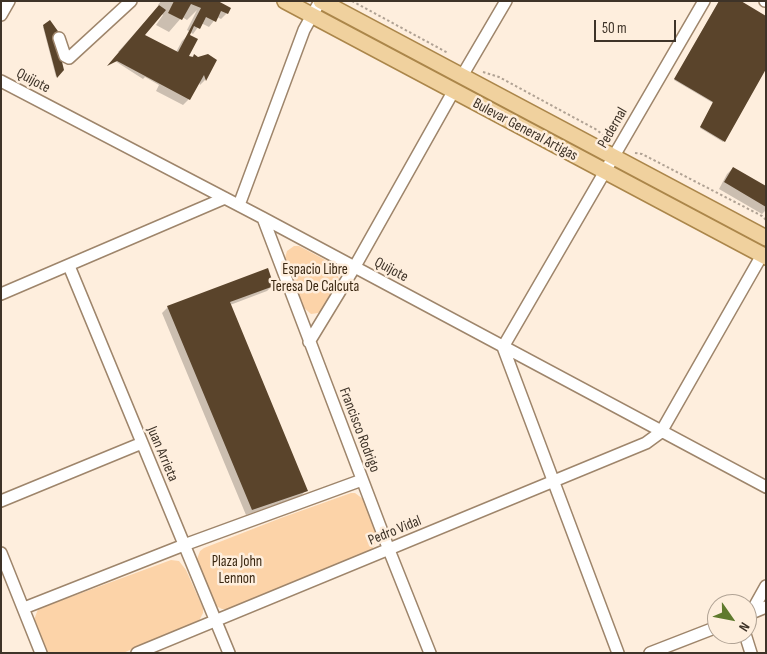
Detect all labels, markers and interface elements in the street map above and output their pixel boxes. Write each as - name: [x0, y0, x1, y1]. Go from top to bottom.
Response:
- scale bar: [597, 10, 680, 42]
- text: 50 m: [602, 19, 627, 38]
- street label: Quijote: [13, 65, 53, 97]
- street label: Bulevar General Artigas: [469, 95, 581, 165]
- street label: Pedernal: [594, 104, 632, 152]
- street label: Quijote: [371, 254, 411, 286]
- park label: Espacio Libre Teresa De Calcuta: [271, 261, 359, 296]
- street label: Francisco Rodrigo: [335, 385, 383, 475]
- street label: Juan Arrieta: [142, 424, 182, 484]
- street label: Pedro Vidal: [366, 512, 424, 550]
- park label: Plaza John Lennon: [212, 553, 262, 588]
- north arrow: [707, 594, 757, 644]
- text: N: [735, 619, 753, 635]

